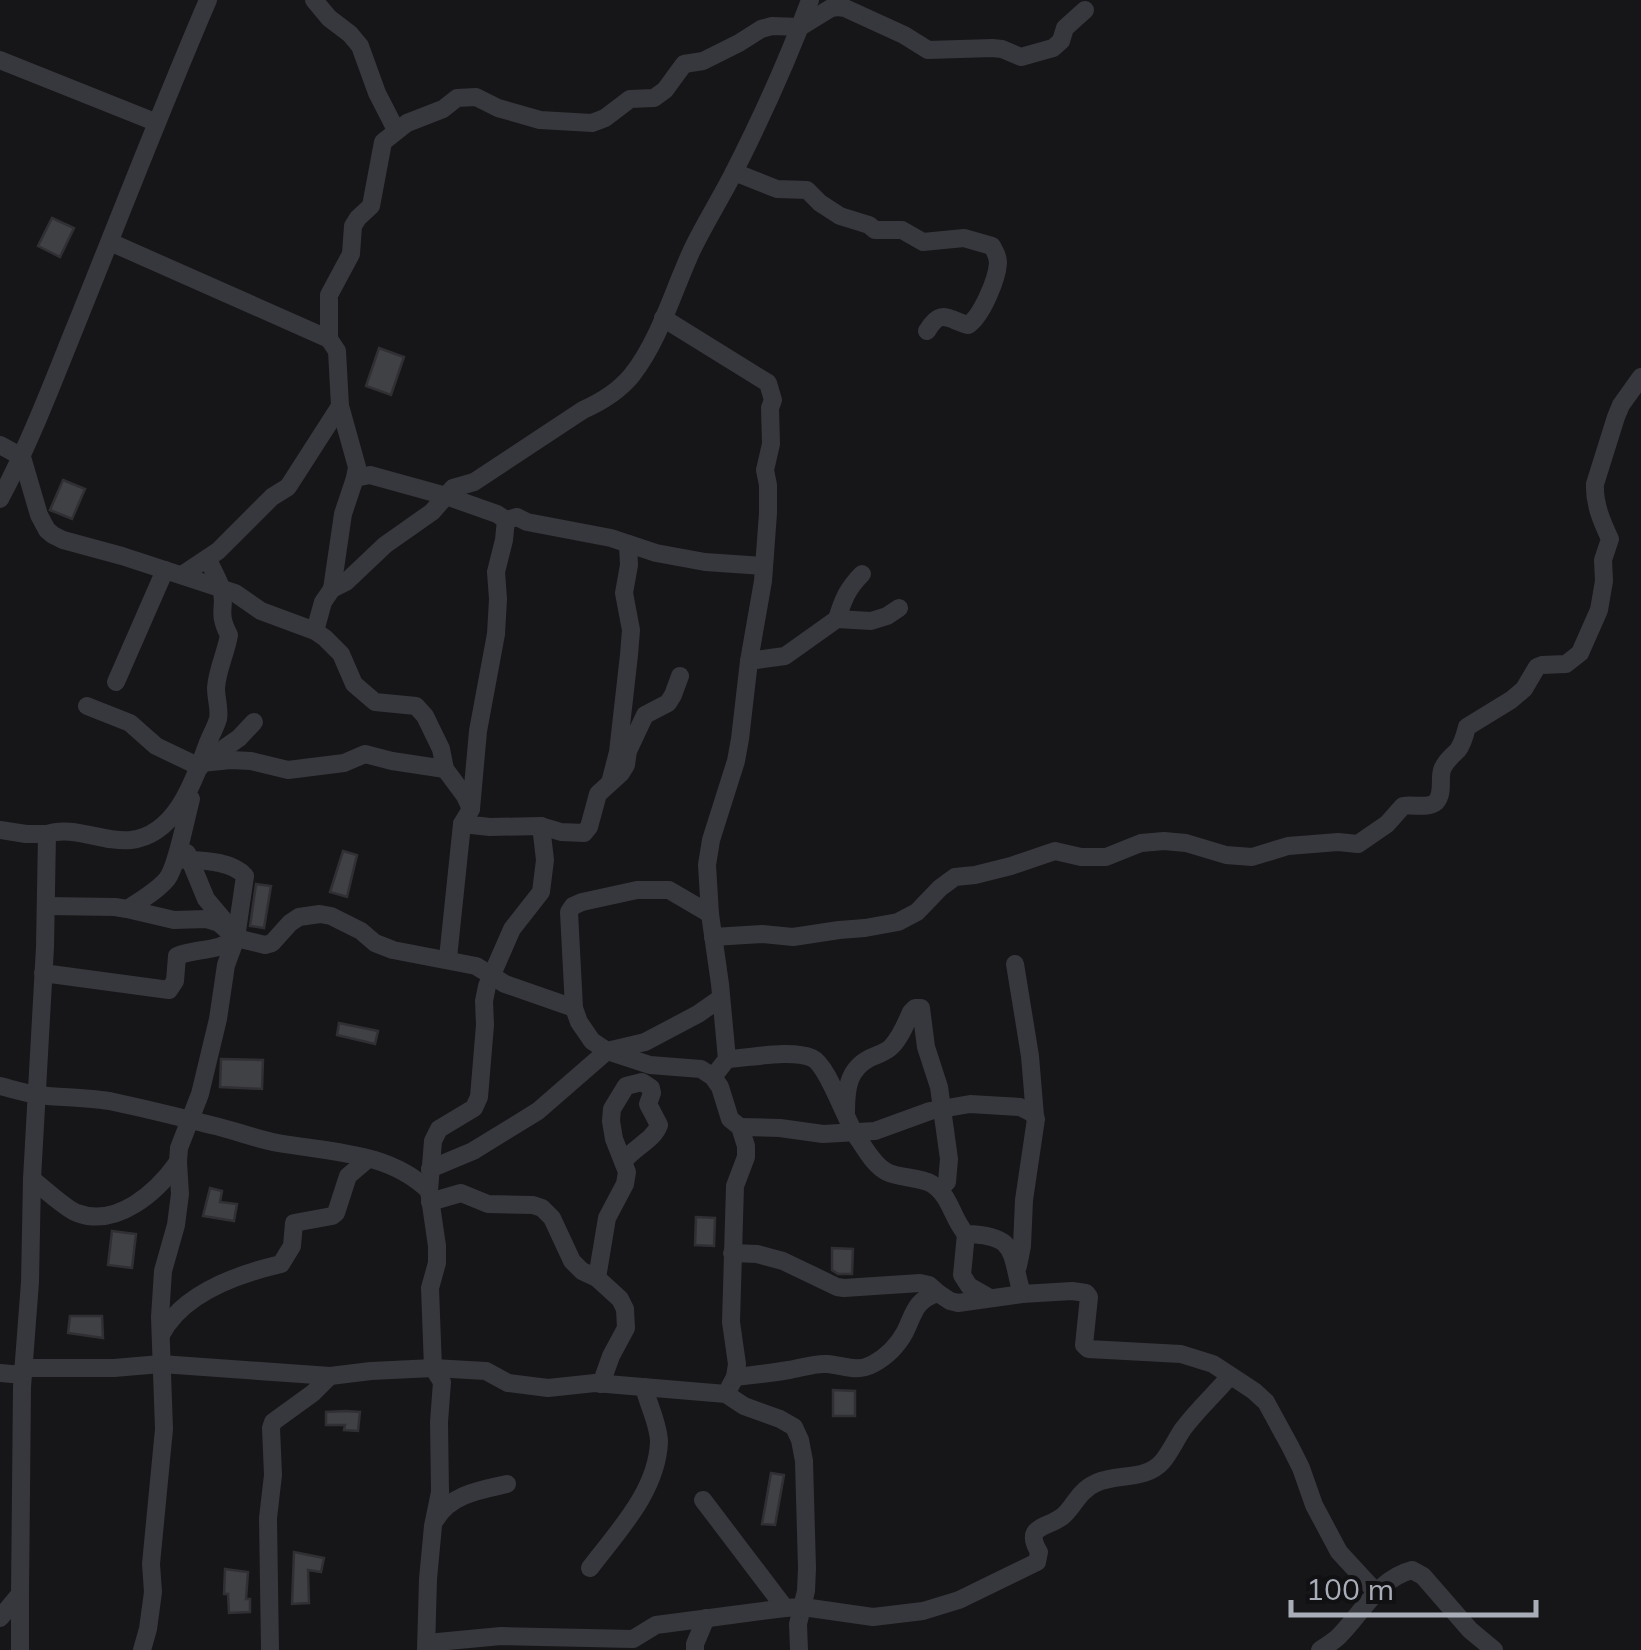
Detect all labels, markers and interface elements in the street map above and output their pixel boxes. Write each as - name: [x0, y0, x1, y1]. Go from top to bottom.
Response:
- scale bar: [1291, 1555, 1536, 1617]
- text: 100 m: [1306, 1570, 1394, 1608]

